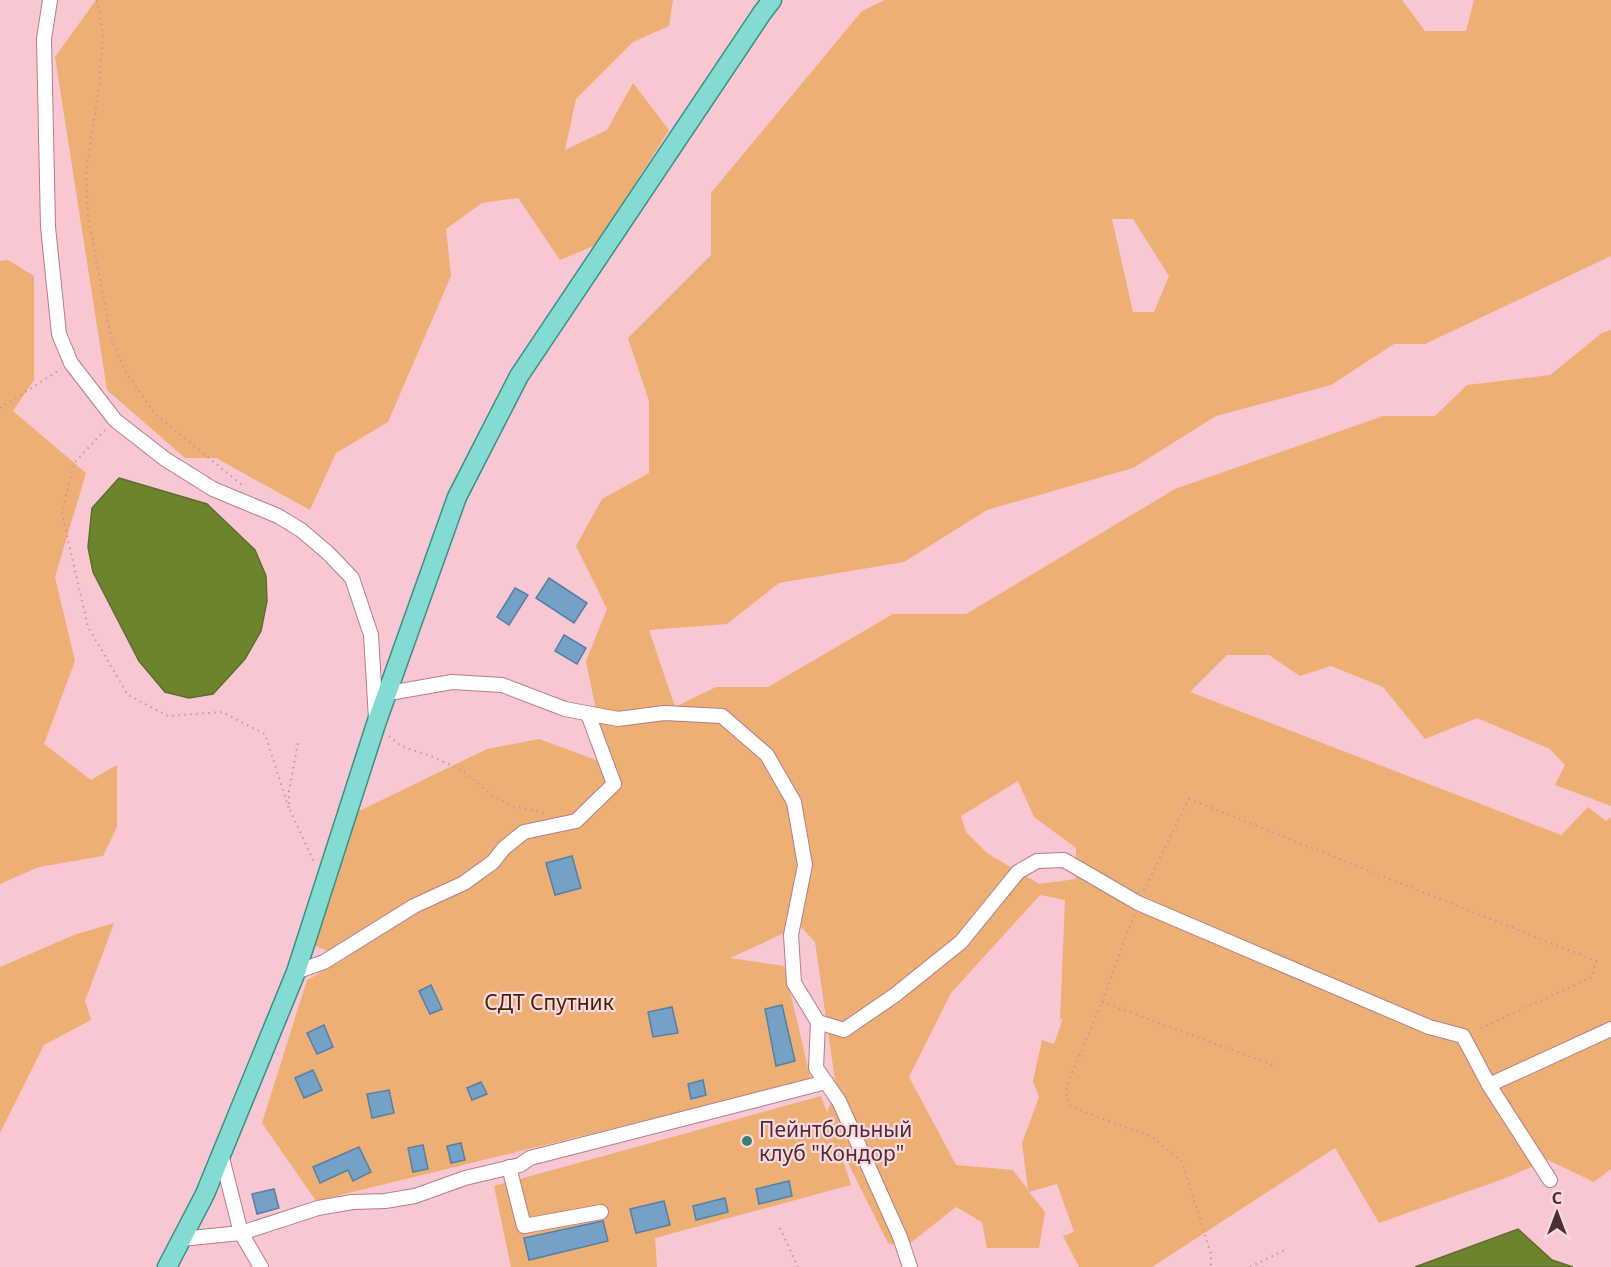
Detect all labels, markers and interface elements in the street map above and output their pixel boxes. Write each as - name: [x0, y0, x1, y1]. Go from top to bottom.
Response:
- park label: СДТ Спутник: [484, 988, 614, 1016]
- place label: Пейнтбольный клуб "Кондор": [759, 1115, 912, 1167]
- marker: Пейнтбольный клуб "Кондор": [740, 1134, 754, 1148]
- north arrow: [1527, 1183, 1587, 1243]
- text: С: [1552, 1187, 1562, 1209]

